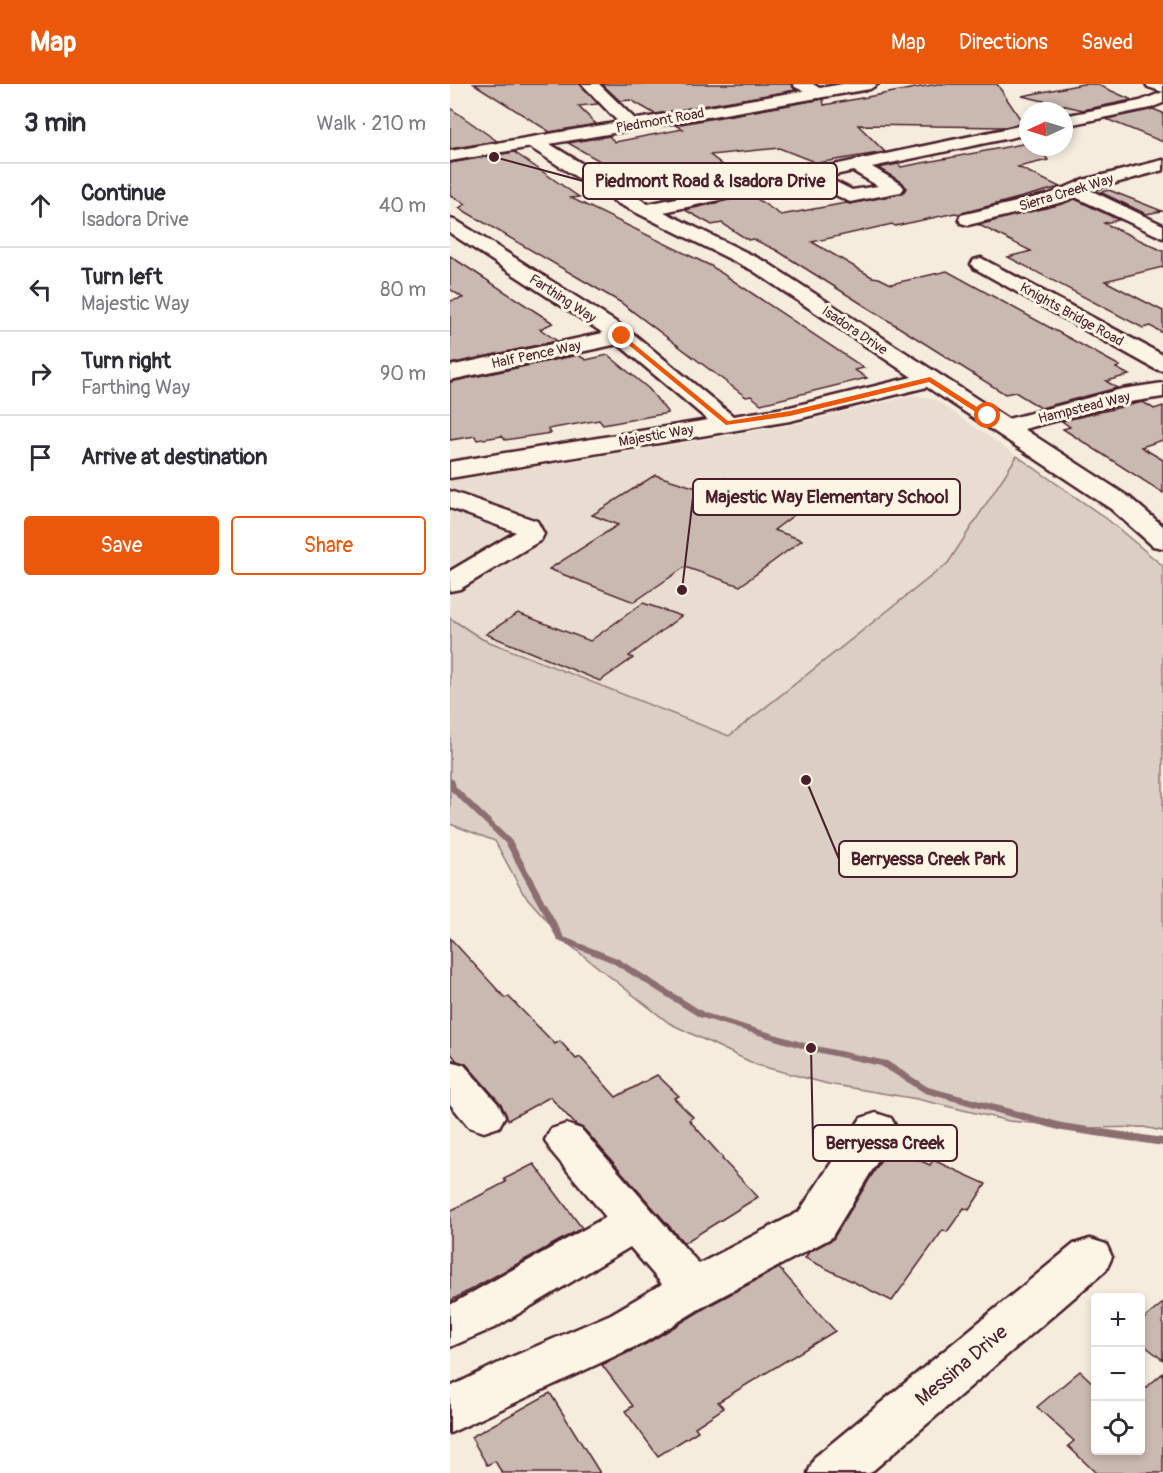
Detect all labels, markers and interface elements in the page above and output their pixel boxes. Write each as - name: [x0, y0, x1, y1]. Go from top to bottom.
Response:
- text: Map: [30, 25, 76, 60]
- text: Map: [891, 29, 926, 56]
- text: Directions: [959, 29, 1048, 56]
- text: Saved: [1081, 29, 1133, 56]
- north arrow: [1019, 102, 1073, 156]
- street label: Piedmont Road: [615, 104, 706, 137]
- text: 3 min: [24, 107, 86, 139]
- text: Walk · 210 m: [317, 111, 426, 136]
- callout: Piedmont Road & Isadora Drive: [583, 163, 837, 199]
- text: Piedmont Road & Isadora Drive: [595, 170, 826, 193]
- street label: Sierra Creek Way: [1017, 170, 1115, 215]
- text: Continue: [81, 179, 165, 207]
- icon: ahead: [24, 189, 57, 222]
- text: 40 m: [379, 193, 426, 218]
- text: Isadora Drive: [81, 207, 189, 232]
- text: Turn left: [81, 263, 163, 291]
- street label: Farthing Way: [526, 271, 599, 326]
- icon: left: [24, 273, 57, 306]
- text: 80 m: [380, 277, 426, 302]
- street label: Knights Bridge Road: [1017, 279, 1127, 350]
- text: Majestic Way: [81, 291, 189, 316]
- street label: Isadora Drive: [819, 302, 891, 359]
- route end: [608, 322, 634, 348]
- street label: Half Pence Way: [490, 337, 582, 372]
- text: Turn right: [81, 347, 171, 375]
- icon: right: [24, 357, 57, 390]
- text: 90 m: [380, 361, 426, 386]
- text: Farthing Way: [81, 375, 190, 400]
- street label: Hampstead Way: [1036, 388, 1132, 427]
- route start: [974, 402, 1000, 428]
- street label: Majestic Way: [617, 421, 695, 450]
- icon: arrive: [24, 441, 57, 474]
- text: Arrive at destination: [81, 443, 267, 471]
- callout: Majestic Way Elementary School: [693, 479, 960, 515]
- text: Majestic Way Elementary School: [705, 486, 949, 509]
- button: Save: [24, 516, 219, 575]
- button: Share: [231, 516, 426, 575]
- callout: Berryessa Creek Park: [839, 841, 1017, 877]
- text: Berryessa Creek Park: [851, 848, 1006, 871]
- callout: Berryessa Creek: [813, 1125, 957, 1161]
- text: Berryessa Creek: [825, 1132, 945, 1155]
- map controls: [1091, 1293, 1145, 1455]
- button: +: [1091, 1293, 1145, 1347]
- street label: Messina Drive: [910, 1319, 1013, 1411]
- button: −: [1091, 1347, 1145, 1401]
- button: locate: [1091, 1401, 1145, 1455]

